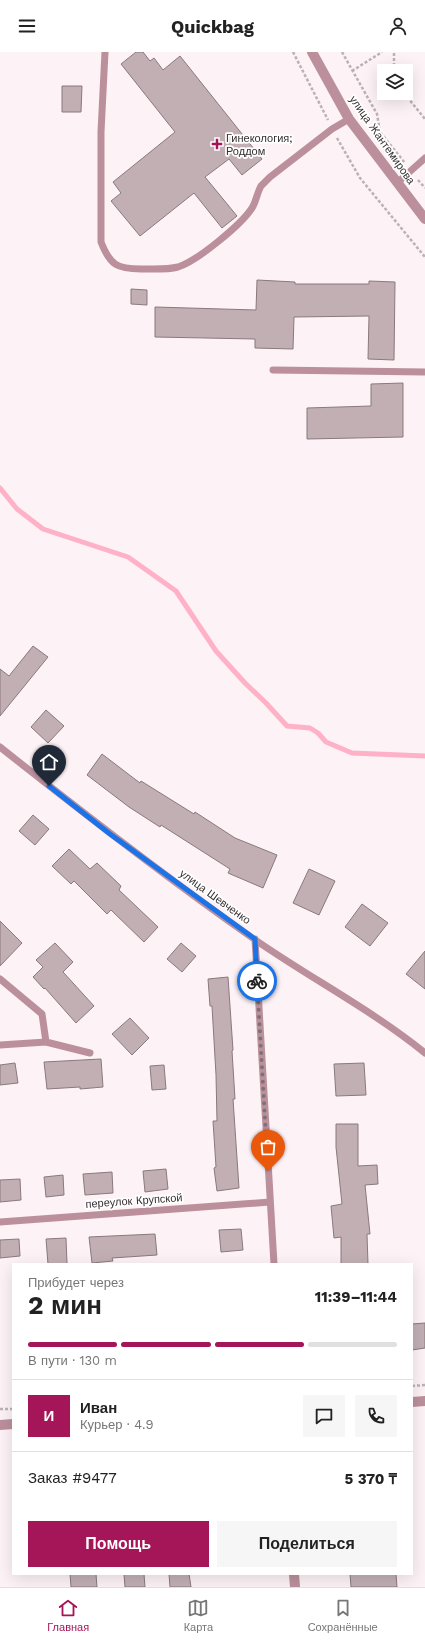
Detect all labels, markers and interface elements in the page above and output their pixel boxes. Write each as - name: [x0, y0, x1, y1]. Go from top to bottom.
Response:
- icon: menu: [16, 15, 38, 37]
- icon: person: [387, 15, 409, 37]
- text: Quickbag: [171, 16, 254, 37]
- map controls: [377, 64, 413, 100]
- button: layers: [377, 64, 413, 100]
- street label: улица Жантемирова: [346, 93, 418, 188]
- place label: Гинекология; Роддом: [226, 132, 293, 158]
- marker: Гинекология; Роддом: [211, 138, 223, 150]
- pin: [32, 745, 66, 786]
- icon: home: [38, 751, 60, 773]
- street label: улица Шевченко: [177, 867, 253, 927]
- courier: [237, 961, 277, 1001]
- icon: bike: [246, 970, 268, 992]
- pin: [251, 1130, 285, 1171]
- icon: bag: [257, 1136, 279, 1158]
- street label: переулок Крупской: [85, 1191, 183, 1211]
- text: Прибудет через: [28, 1275, 124, 1290]
- text: 11:39–11:44: [315, 1288, 397, 1306]
- text: 2 мин: [28, 1290, 102, 1320]
- text: В пути · 130 m: [28, 1353, 117, 1368]
- button: chat: [303, 1395, 345, 1437]
- button: phone: [355, 1395, 397, 1437]
- text: Иван: [80, 1399, 117, 1417]
- text: И: [44, 1407, 54, 1425]
- text: Курьер · 4.9: [80, 1417, 153, 1432]
- text: Заказ #9477: [28, 1469, 117, 1487]
- text: 5 370 ₸: [345, 1470, 397, 1488]
- button: Помощь: [28, 1521, 209, 1567]
- button: Поделиться: [217, 1521, 397, 1567]
- tab: Главная: [47, 1597, 89, 1634]
- tab: Карта: [184, 1597, 213, 1634]
- tab: Сохранённые: [308, 1597, 378, 1634]

